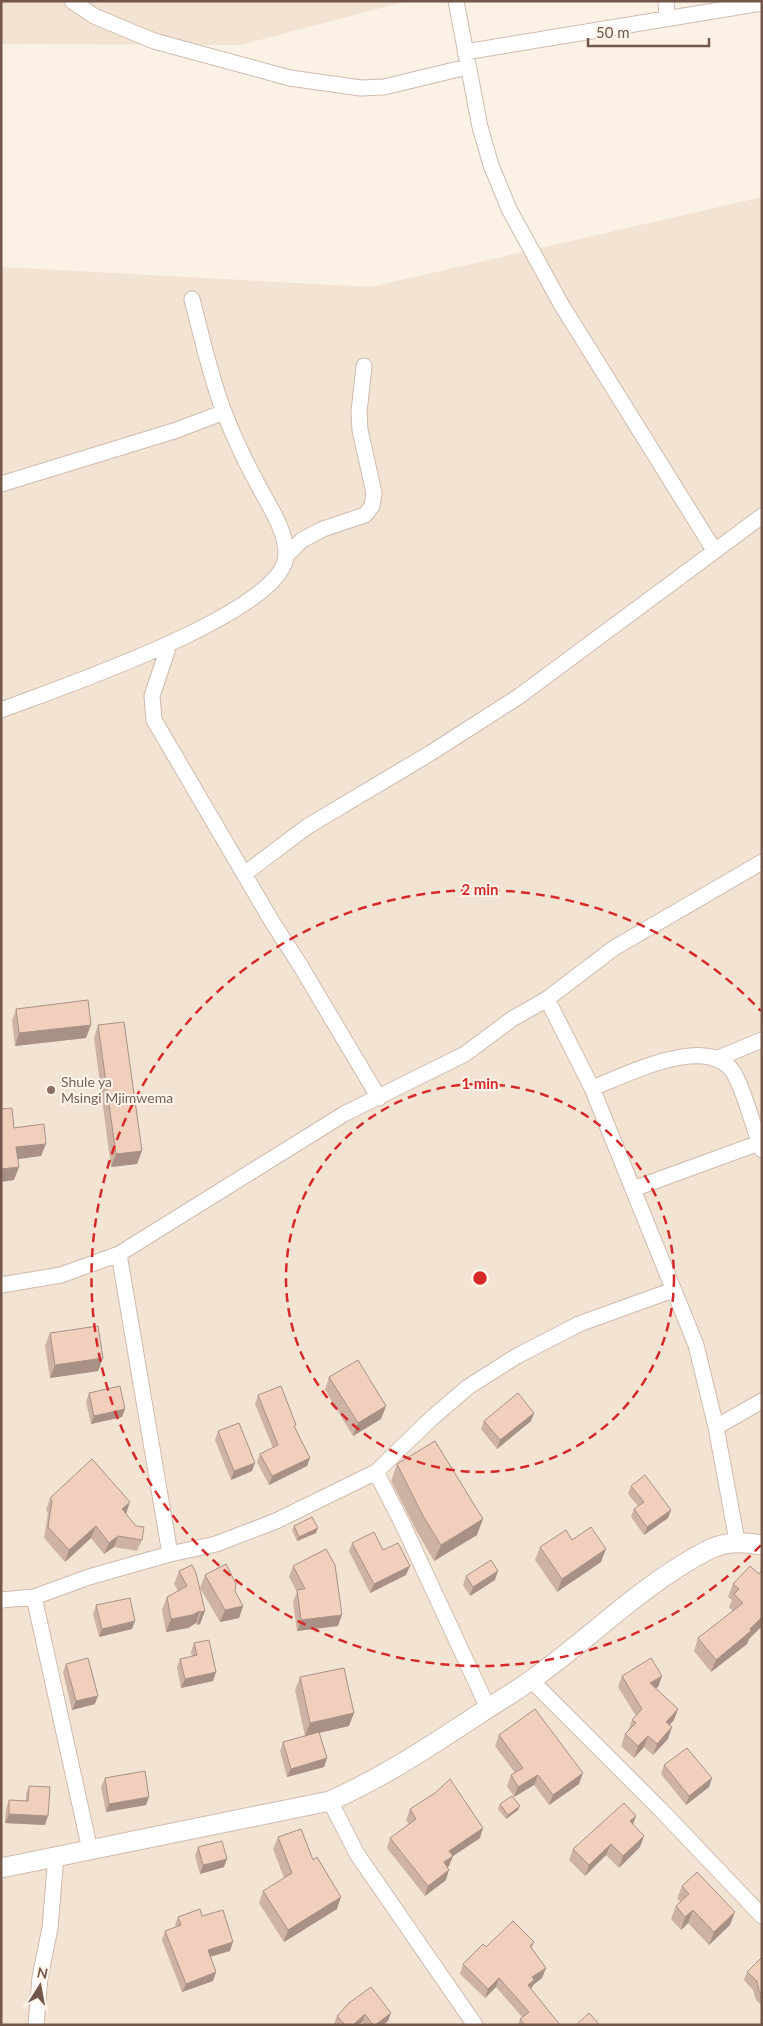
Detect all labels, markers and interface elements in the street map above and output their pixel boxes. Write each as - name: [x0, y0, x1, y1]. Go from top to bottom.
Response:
- scale bar: [588, 15, 709, 47]
- text: 50 m: [596, 23, 630, 41]
- text: 2 min: [461, 880, 499, 898]
- place label: Shule ya Msingi Mjimwema: [61, 1073, 173, 1106]
- text: 1 min: [461, 1074, 499, 1092]
- marker: Shule ya Msingi Mjimwema: [45, 1084, 57, 1096]
- centre of rings: [471, 1269, 489, 1287]
- north arrow: [15, 1961, 65, 2011]
- text: N: [36, 1963, 49, 1982]

